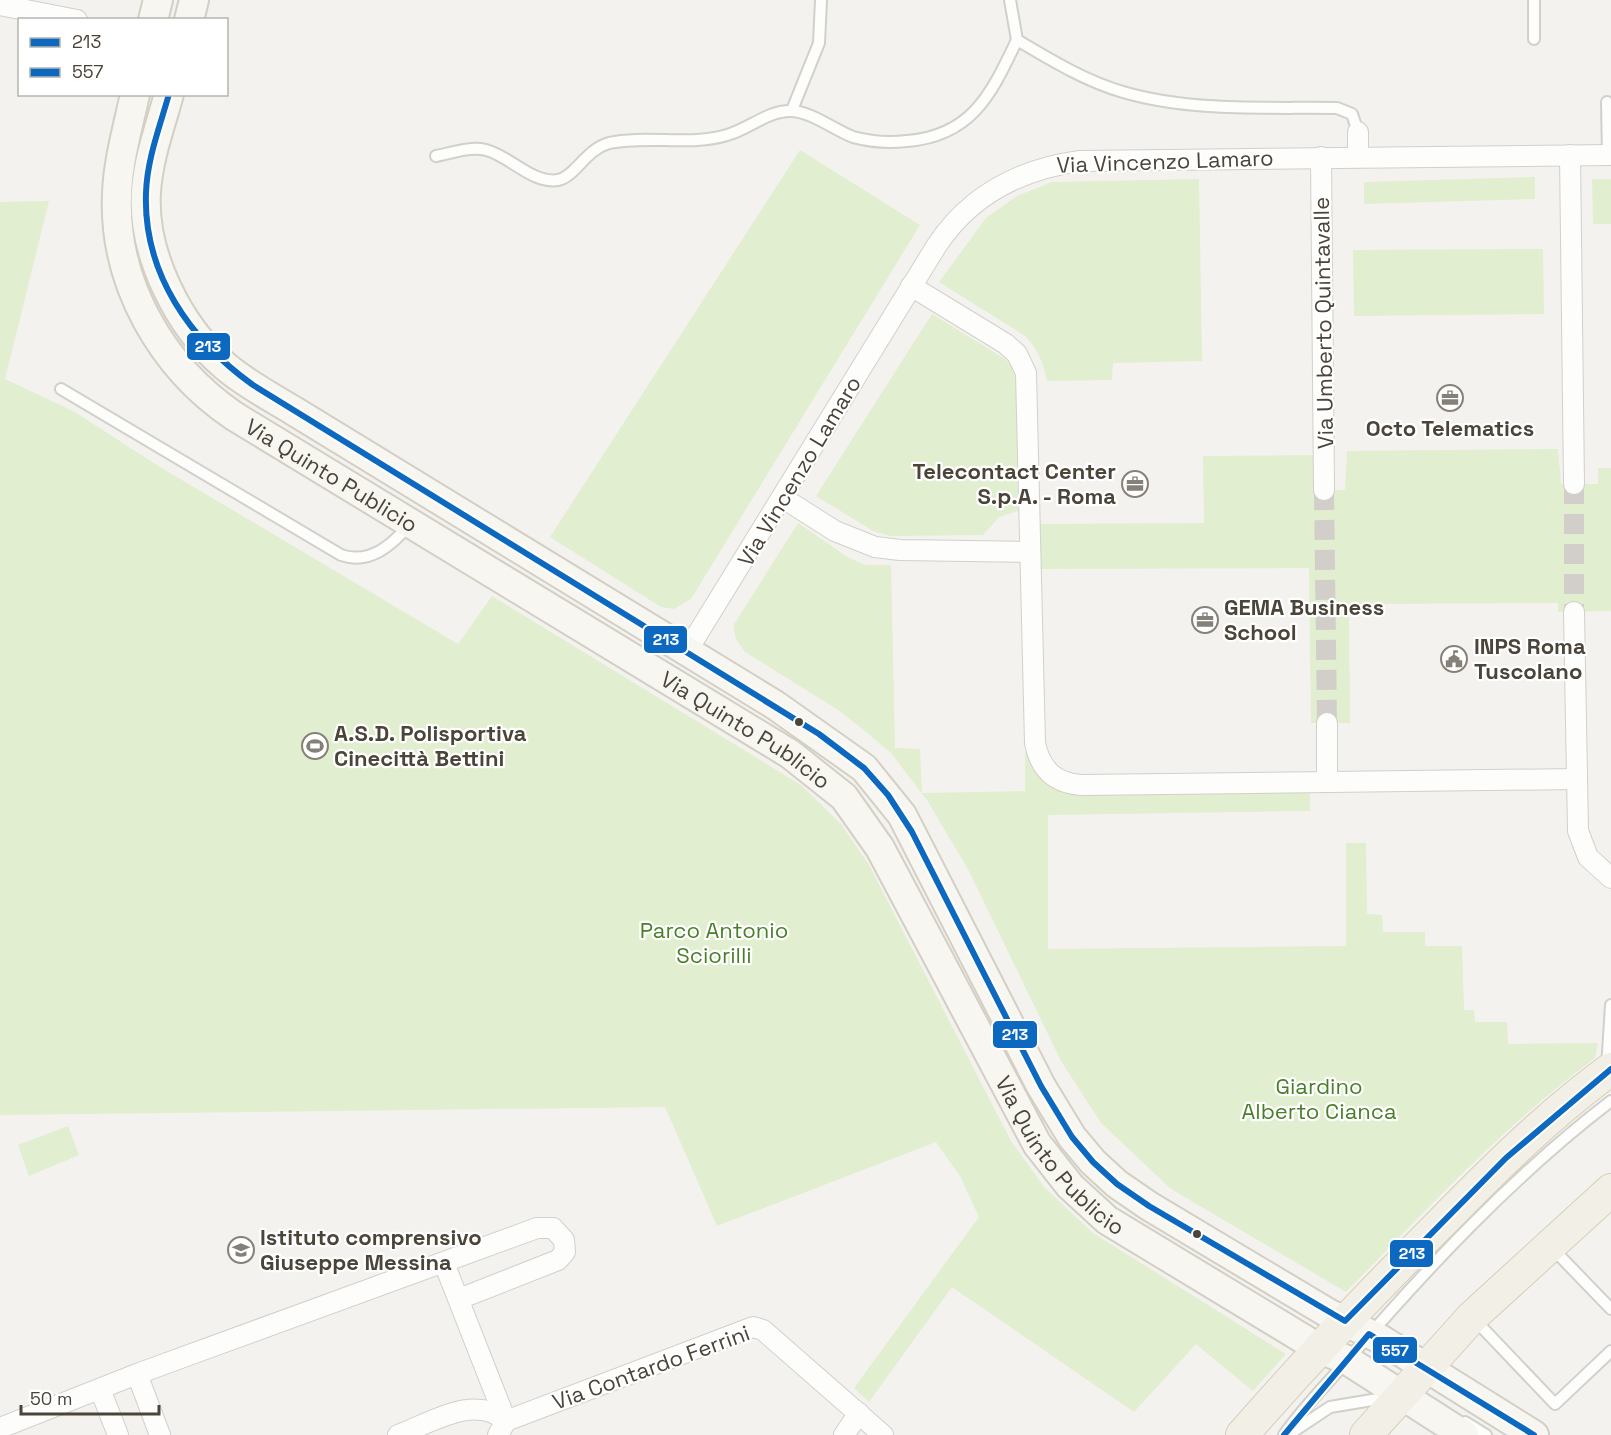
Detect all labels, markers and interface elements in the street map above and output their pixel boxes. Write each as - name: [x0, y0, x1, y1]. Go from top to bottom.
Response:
- legend: [18, 18, 228, 96]
- text: 213: [72, 30, 101, 53]
- text: 557: [72, 60, 104, 83]
- street label: Via Vincenzo Lamaro: [1056, 143, 1274, 179]
- street label: Via Umberto Quintavalle: [1307, 197, 1339, 449]
- line badge: 213: [186, 332, 231, 361]
- text: 213: [195, 336, 222, 357]
- street label: Via Vincenzo Lamaro: [731, 371, 867, 571]
- office icon: Octo Telematics: [1435, 383, 1465, 413]
- street label: Via Quinto Publicio: [240, 412, 423, 539]
- place label: Octo Telematics: [1366, 414, 1534, 442]
- place label: Telecontact Center S.p.A. - Roma: [912, 457, 1116, 510]
- office icon: Telecontact Center S.p.A. - Roma: [1120, 469, 1150, 499]
- place label: GEMA Business School: [1224, 593, 1384, 646]
- office icon: GEMA Business School: [1190, 605, 1220, 635]
- line badge: 213: [643, 625, 688, 654]
- text: 213: [653, 629, 680, 650]
- place label: INPS Roma Tuscolano: [1474, 632, 1586, 685]
- public building icon: INPS Roma Tuscolano: [1439, 644, 1469, 674]
- street label: Via Quinto Publicio: [656, 665, 836, 795]
- unlabelled marker: [793, 716, 805, 728]
- place label: A.S.D. Polisportiva Cinecittà Bettini: [334, 719, 527, 772]
- sports icon: A.S.D. Polisportiva Cinecittà Bettini: [300, 731, 330, 761]
- park label: Parco Antonio Sciorilli: [640, 916, 788, 969]
- line badge: 213: [992, 1020, 1038, 1049]
- text: 213: [1002, 1024, 1029, 1045]
- street label: Via Quinto Publicio: [989, 1071, 1130, 1241]
- park label: Giardino Alberto Cianca: [1241, 1072, 1397, 1125]
- place label: Istituto comprensivo Giuseppe Messina: [260, 1223, 482, 1276]
- unlabelled marker: [1191, 1228, 1203, 1240]
- school or university icon: Istituto comprensivo Giuseppe Messina: [226, 1235, 256, 1265]
- line badge: 213: [1389, 1239, 1434, 1268]
- text: 213: [1399, 1243, 1426, 1264]
- street label: Via Contardo Ferrini: [549, 1318, 753, 1416]
- line badge: 557: [1372, 1336, 1418, 1364]
- text: 557: [1381, 1340, 1409, 1361]
- scale bar: [21, 1378, 159, 1416]
- text: 50 m: [30, 1387, 72, 1410]

